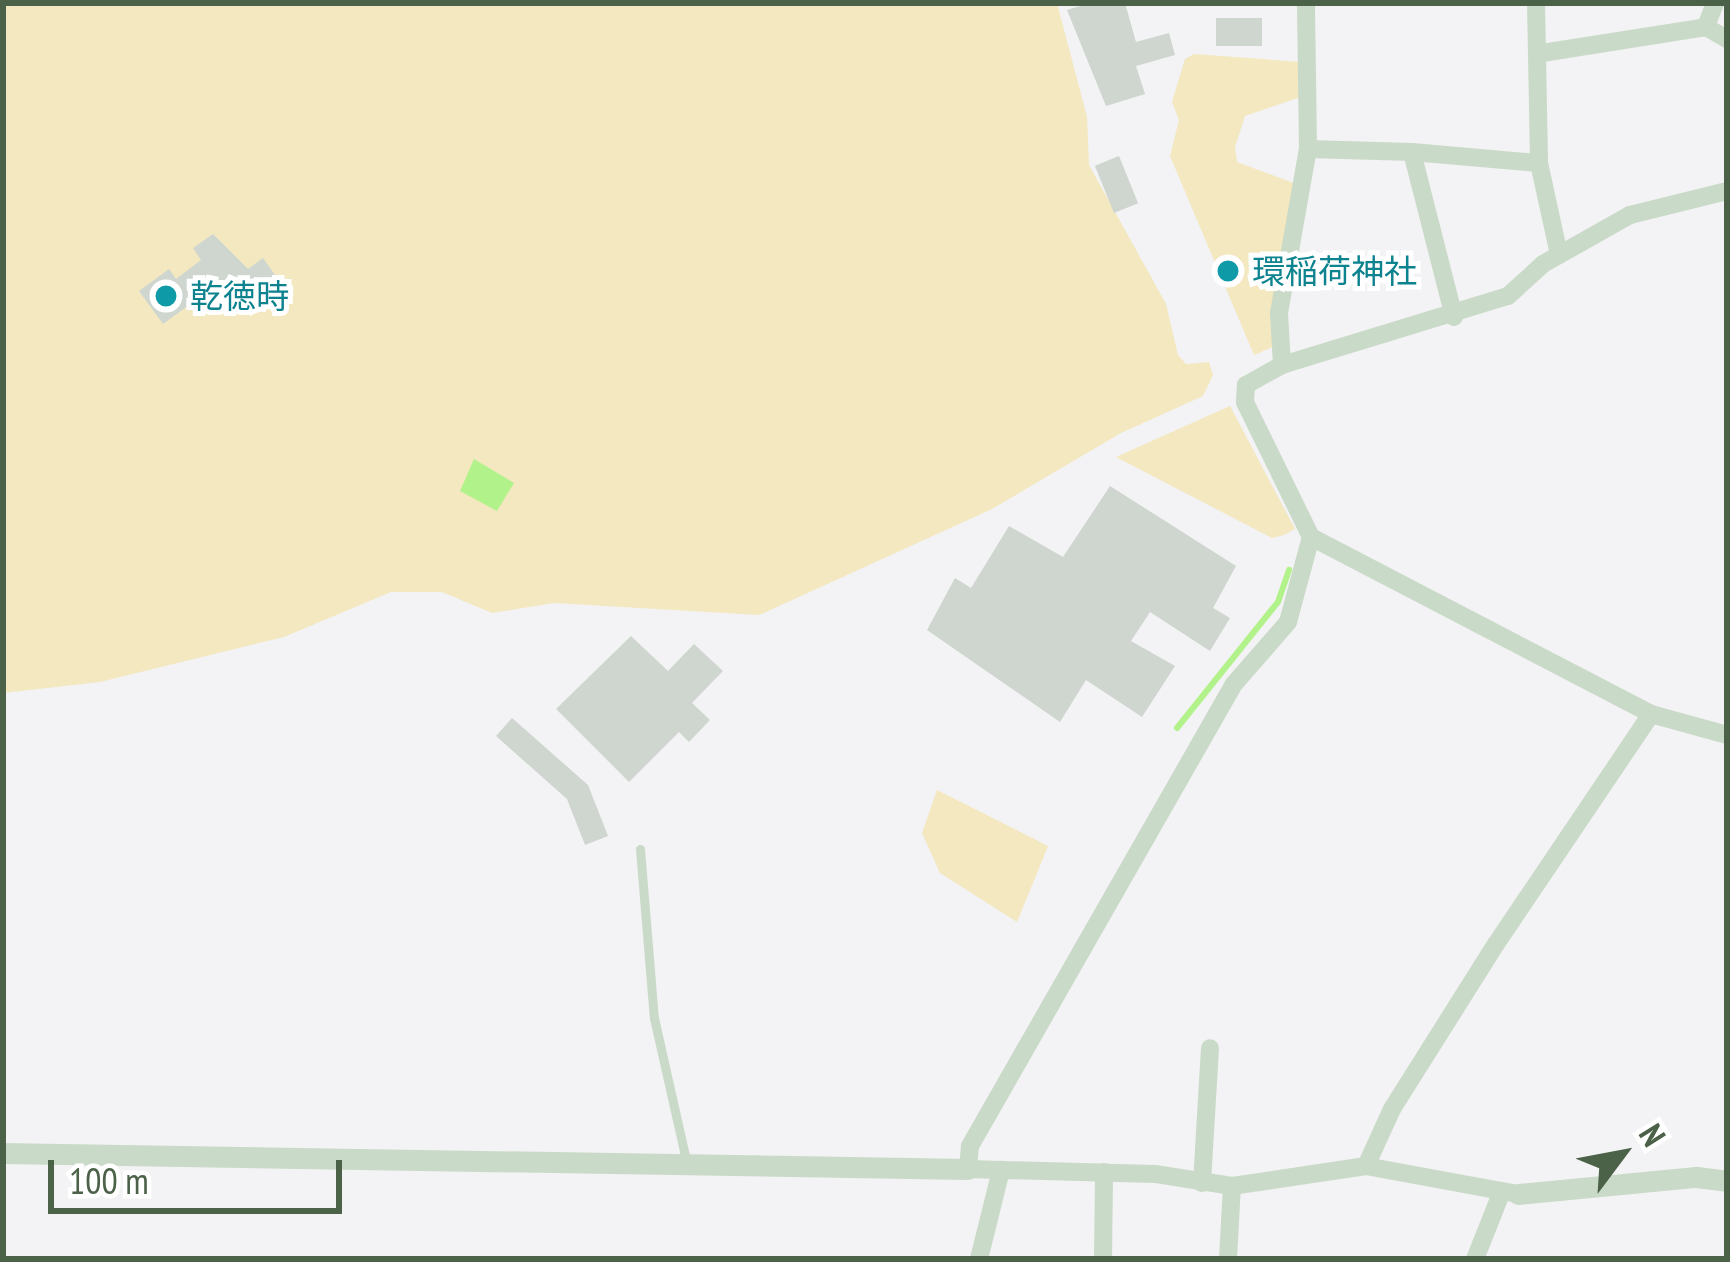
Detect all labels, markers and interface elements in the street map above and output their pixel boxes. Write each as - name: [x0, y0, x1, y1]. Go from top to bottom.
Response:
- place label: 環稲荷神社: [1252, 251, 1417, 291]
- marker: 環稲荷神社: [1215, 258, 1241, 284]
- place label: 乾徳時: [190, 276, 289, 316]
- marker: 乾徳時: [153, 283, 179, 309]
- north arrow: [1562, 1094, 1682, 1214]
- text: N: [1630, 1116, 1676, 1154]
- scale bar: [54, 1136, 348, 1210]
- text: 100 m: [69, 1157, 149, 1204]

